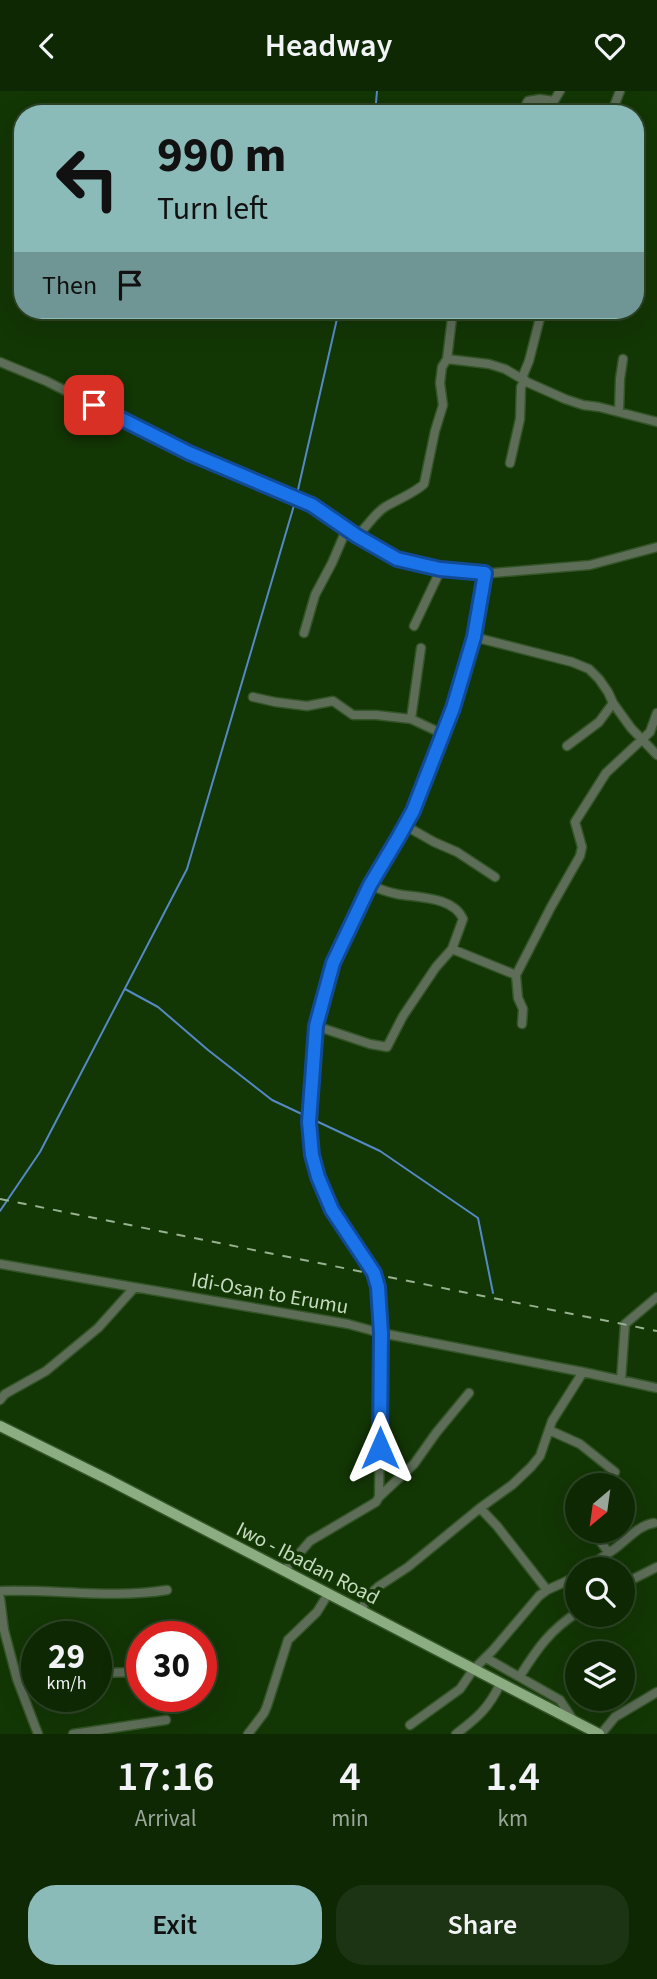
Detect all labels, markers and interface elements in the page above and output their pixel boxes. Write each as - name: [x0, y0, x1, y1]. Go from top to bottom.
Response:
- text: Headway: [265, 23, 392, 69]
- icon: back: [28, 27, 66, 65]
- icon: heart: [591, 27, 629, 65]
- text: 990 m: [157, 121, 286, 191]
- icon: left: [42, 133, 133, 224]
- text: Turn left: [157, 186, 268, 232]
- icon: arrive: [111, 266, 149, 304]
- text: Then: [42, 267, 97, 304]
- pin: [64, 375, 124, 435]
- icon: arrive: [75, 386, 113, 424]
- street label: Idi-Osan to Erumu: [189, 1264, 351, 1322]
- position arrow: [343, 1411, 417, 1485]
- north arrow: [565, 1473, 635, 1543]
- map controls: [565, 1473, 635, 1711]
- street label: Iwo - Ibadan Road: [231, 1514, 385, 1612]
- button: search: [565, 1557, 635, 1627]
- speed limit sign: 30: [126, 1621, 217, 1712]
- text: 29: [48, 1632, 85, 1682]
- button: layers: [565, 1641, 635, 1711]
- text: km/h: [47, 1671, 86, 1696]
- text: 17:16: [117, 1747, 215, 1807]
- text: 4: [339, 1747, 361, 1807]
- text: 1.4: [485, 1747, 540, 1807]
- text: Arrival: [135, 1802, 197, 1835]
- text: min: [331, 1802, 369, 1835]
- text: km: [498, 1802, 528, 1835]
- button: Exit: [28, 1885, 322, 1965]
- button: Share: [336, 1885, 629, 1965]

